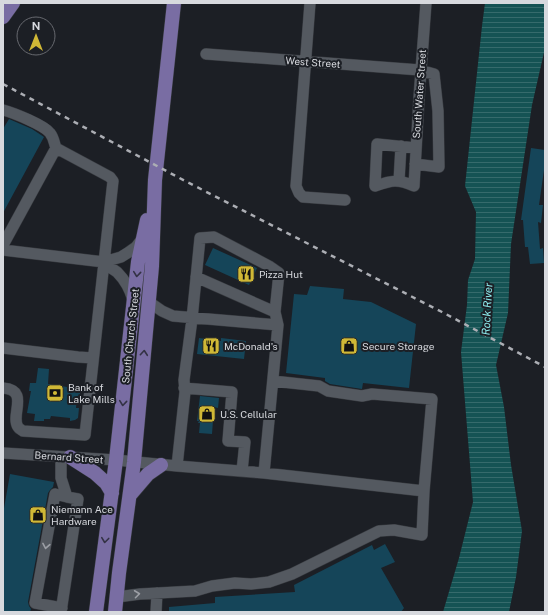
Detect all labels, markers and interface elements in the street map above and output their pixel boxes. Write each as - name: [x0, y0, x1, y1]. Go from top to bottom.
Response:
- north arrow: [16, 16, 56, 56]
- text: N: [32, 20, 40, 32]
- street label: South Water Street: [410, 49, 428, 139]
- street label: West Street: [285, 54, 341, 70]
- restaurant icon: Pizza Hut: [236, 264, 256, 284]
- place label: Pizza Hut: [259, 268, 303, 280]
- one-way arrow: [133, 271, 142, 277]
- water label: Rock River: [480, 282, 494, 335]
- street label: South Church Street: [119, 288, 141, 384]
- restaurant icon: McDonald's: [201, 336, 221, 356]
- shop icon: Secure Storage: [339, 336, 359, 356]
- place label: McDonald's: [224, 340, 277, 352]
- place label: Secure Storage: [362, 340, 435, 352]
- one-way arrow: [140, 350, 149, 356]
- place label: Bank of Lake Mills: [68, 381, 115, 405]
- bank icon: Bank of Lake Mills: [45, 383, 65, 403]
- one-way arrow: [118, 400, 127, 406]
- shop icon: U.S. Cellular: [197, 404, 217, 424]
- place label: U.S. Cellular: [220, 408, 277, 420]
- street label: Bernard Street: [34, 449, 104, 465]
- place label: Niemann Ace Hardware: [51, 503, 113, 527]
- shop icon: Niemann Ace Hardware: [28, 505, 48, 525]
- one-way arrow: [101, 537, 110, 543]
- one-way arrow: [42, 543, 50, 550]
- one-way arrow: [134, 590, 140, 599]

